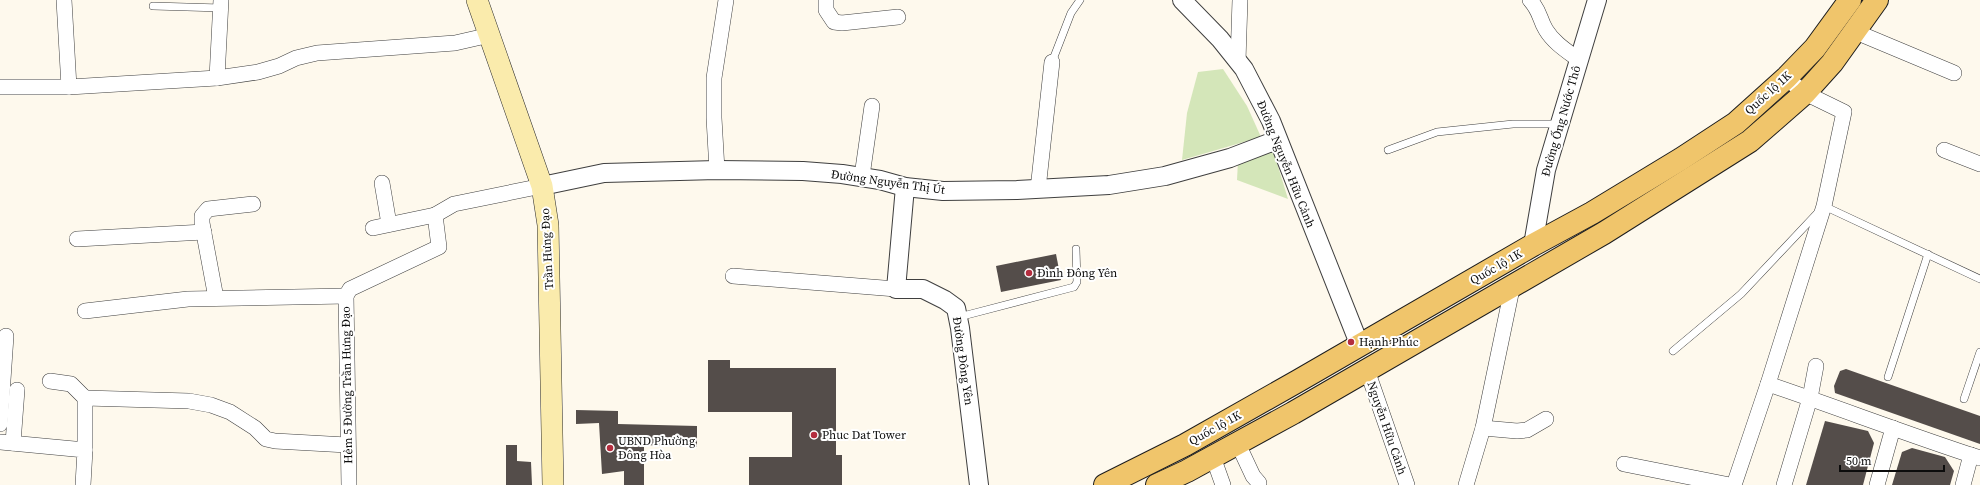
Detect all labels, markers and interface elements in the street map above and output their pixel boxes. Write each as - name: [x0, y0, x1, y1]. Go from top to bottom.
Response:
- street label: Đường Ống Nước Thô: [1537, 63, 1585, 178]
- street label: Quốc lộ 1K: [1741, 68, 1795, 118]
- street label: Đường Nguyễn Hữu Cảnh: [1253, 98, 1319, 230]
- street label: Đường Nguyễn Thị Út: [830, 166, 946, 198]
- street label: Trần Hưng Đạo: [537, 207, 557, 290]
- street label: Quốc lộ 1K: [1467, 246, 1525, 288]
- place label: Đình Đông Yên: [1037, 265, 1117, 281]
- marker: Đình Đông Yên: [1024, 268, 1034, 278]
- street label: Hẻm 5 Đường Trần Hưng Đạo: [338, 306, 356, 464]
- street label: Đường Đông Yên: [949, 316, 977, 406]
- place label: Hạnh Phúc: [1359, 334, 1419, 350]
- marker: Hạnh Phúc: [1346, 337, 1356, 347]
- street label: Nguyễn Hữu Cảnh: [1364, 379, 1410, 477]
- street label: Quốc lộ 1K: [1186, 407, 1244, 449]
- place label: Phuc Dat Tower: [822, 427, 906, 443]
- marker: Phuc Dat Tower: [809, 430, 819, 440]
- place label: UBND Phường Đông Hòa: [618, 433, 695, 463]
- marker: UBND Phường Đông Hòa: [605, 443, 615, 453]
- scale bar: [1840, 447, 1944, 473]
- text: 50 m: [1846, 453, 1872, 469]

